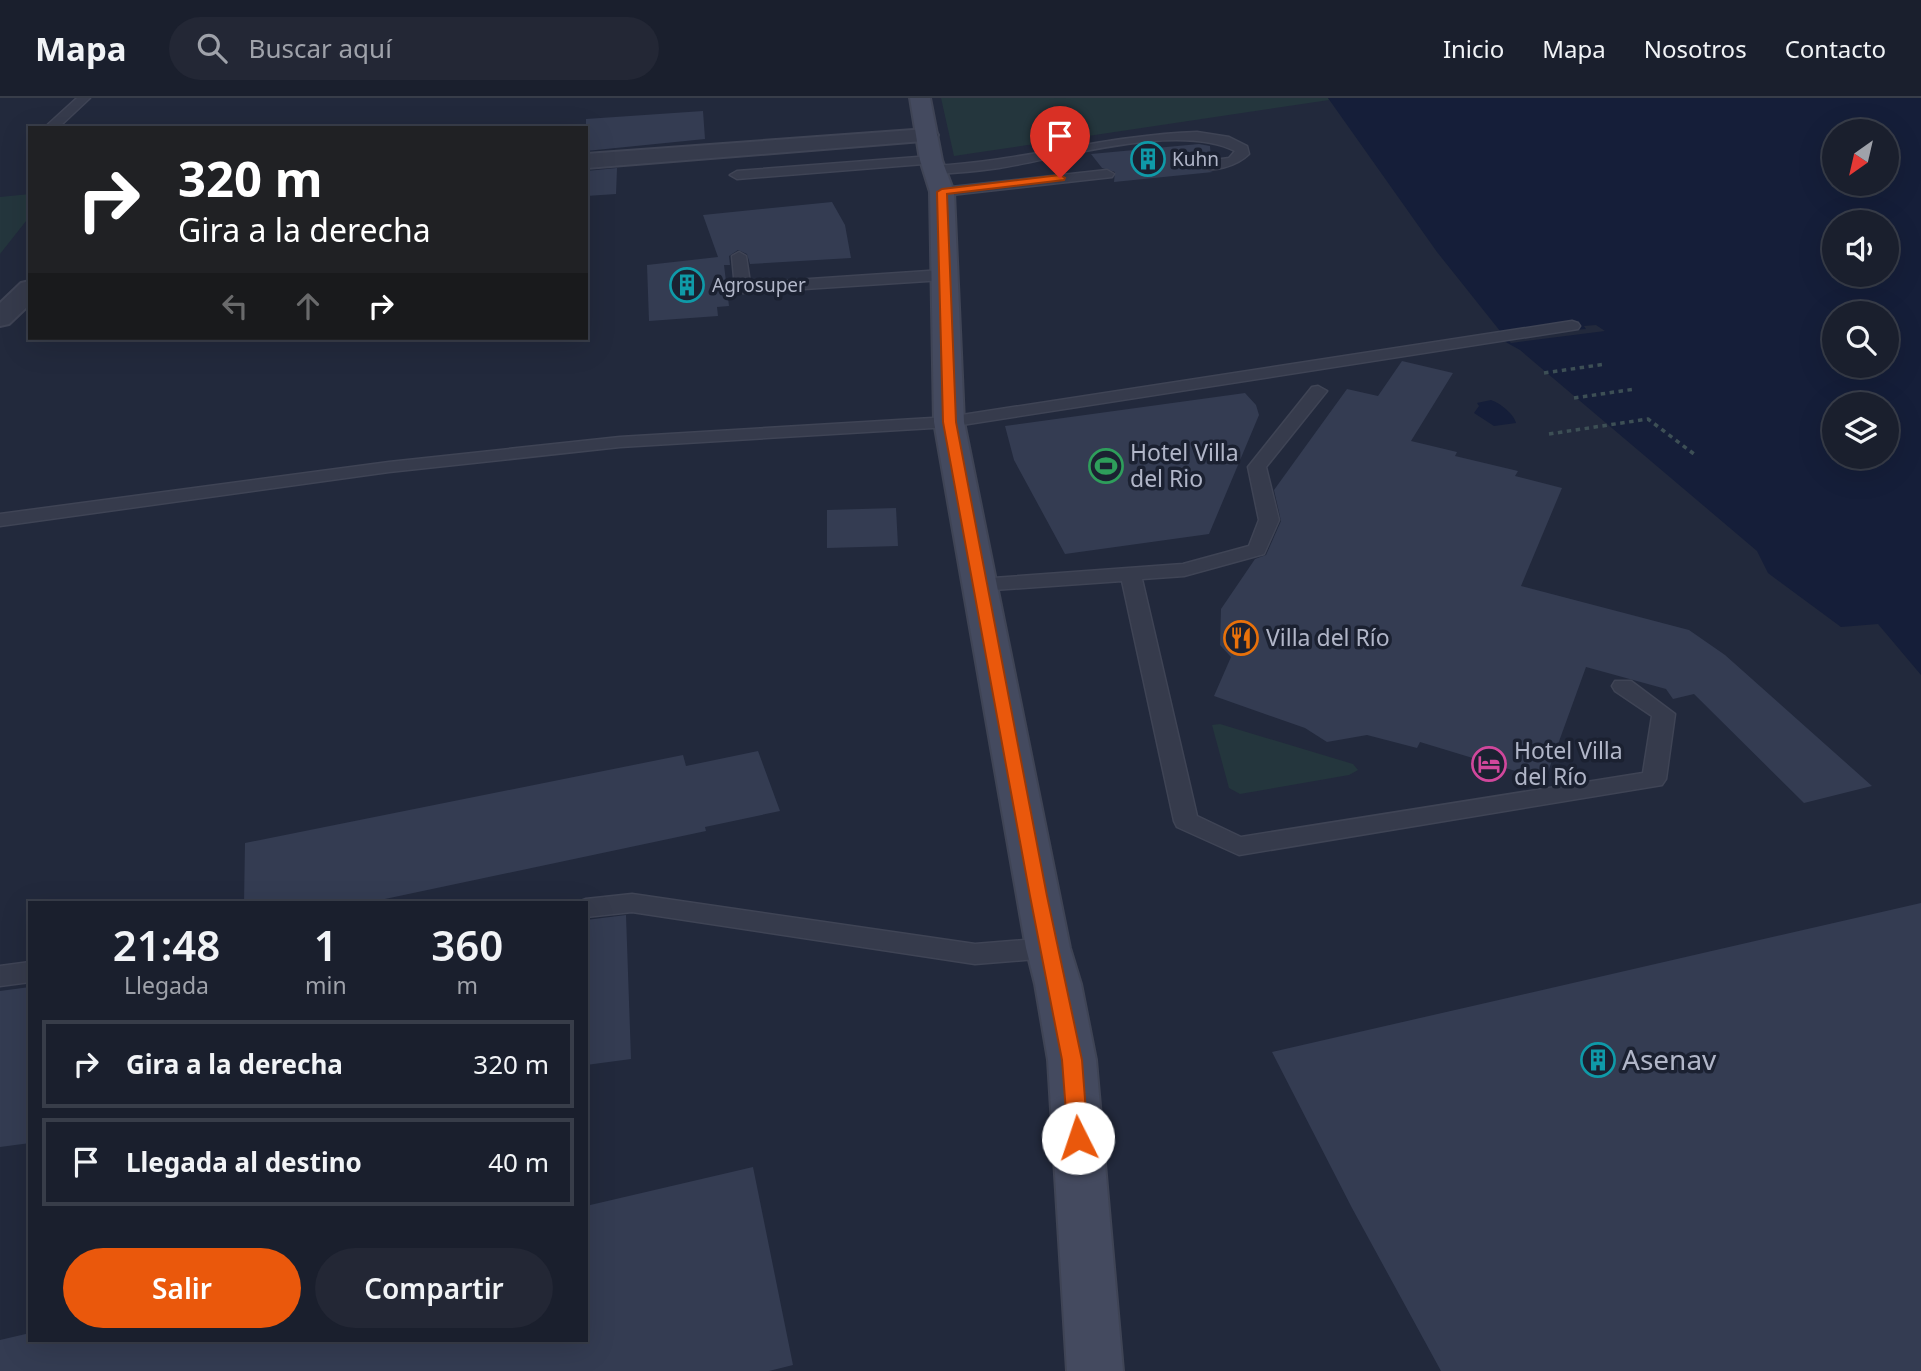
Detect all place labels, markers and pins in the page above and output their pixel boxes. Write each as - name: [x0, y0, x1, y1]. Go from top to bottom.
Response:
- pin: [1030, 106, 1090, 178]
- building icon: Kuhn: [1129, 140, 1167, 178]
- place label: Kuhn: [1172, 146, 1219, 172]
- building icon: Agrosuper: [668, 266, 706, 304]
- place label: Agrosuper: [712, 272, 806, 298]
- place label: Hotel Villa del Rio: [1130, 436, 1239, 494]
- sports icon: Hotel Villa del Rio: [1087, 447, 1125, 485]
- restaurant icon: Villa del Río: [1222, 619, 1260, 657]
- place label: Villa del Río: [1266, 621, 1390, 653]
- place label: Hotel Villa del Río: [1514, 734, 1623, 792]
- hotel icon: Hotel Villa del Río: [1470, 745, 1508, 783]
- place label: Asenav: [1622, 1040, 1717, 1078]
- building icon: Asenav: [1579, 1041, 1617, 1079]

